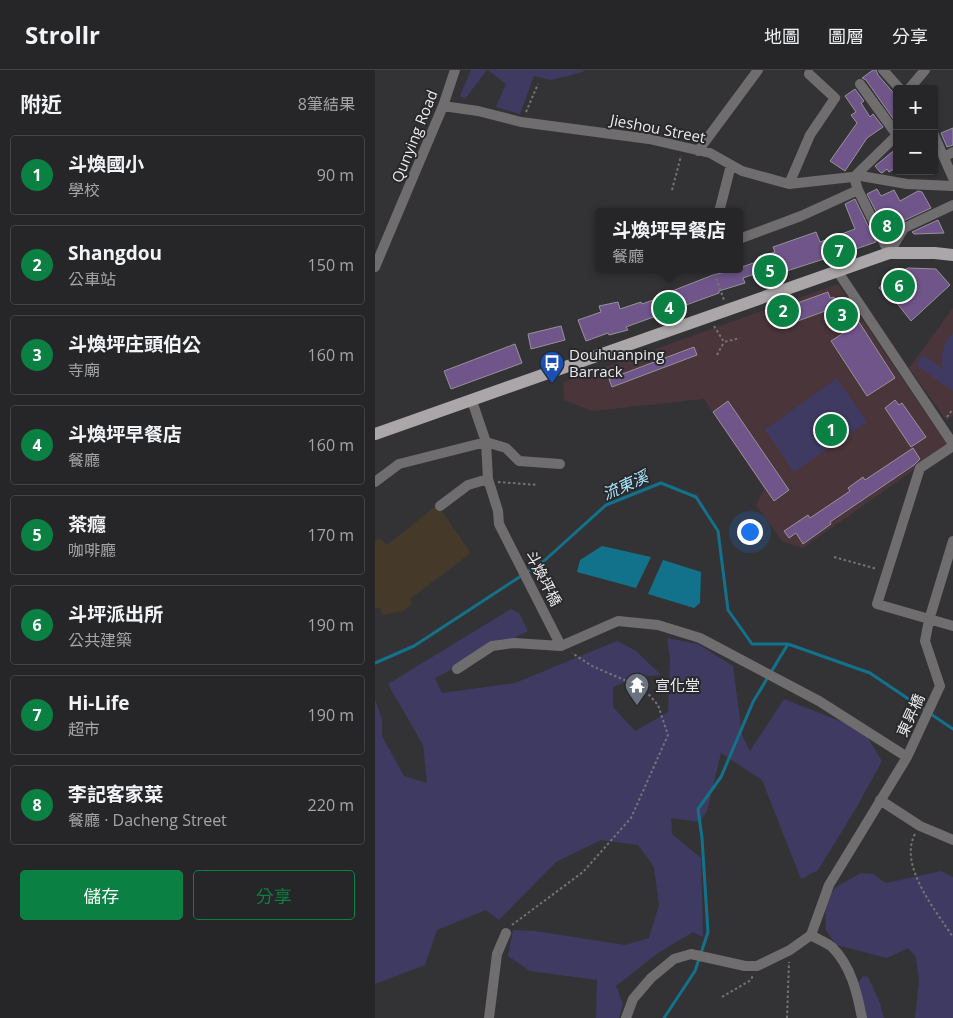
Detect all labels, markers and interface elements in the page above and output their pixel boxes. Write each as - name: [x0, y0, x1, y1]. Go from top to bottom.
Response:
- text: Strollr: [25, 18, 100, 51]
- text: 地圖: [764, 24, 800, 48]
- text: 圖層: [828, 24, 864, 48]
- text: 分享: [892, 24, 928, 48]
- map controls: [893, 85, 938, 175]
- button: +: [893, 85, 938, 130]
- street label: Qunying Road: [386, 87, 442, 185]
- text: 附近: [20, 90, 62, 118]
- text: 8筆結果: [298, 93, 355, 115]
- street label: Jieshou Street: [607, 109, 707, 147]
- button: −: [893, 130, 938, 175]
- text: 斗煥國小: [68, 151, 144, 177]
- text: 1: [32, 164, 42, 186]
- text: 90 m: [317, 164, 354, 186]
- text: 學校: [68, 179, 100, 201]
- pin: 8: [871, 207, 903, 245]
- popup: [595, 208, 743, 273]
- text: 斗煥坪早餐店: [612, 217, 726, 243]
- pin: 7: [823, 232, 855, 270]
- text: Shangdou: [68, 240, 162, 266]
- text: 餐廳: [612, 245, 644, 267]
- pin: 5: [754, 252, 786, 290]
- text: 2: [32, 254, 42, 276]
- text: 150 m: [308, 254, 354, 276]
- pin: 6: [883, 267, 915, 305]
- text: 公車站: [68, 268, 116, 290]
- pin: 4: [653, 289, 685, 327]
- pin: 2: [767, 292, 799, 330]
- pin: 3: [826, 296, 858, 334]
- text: 斗煥坪庄頭伯公: [68, 331, 201, 357]
- text: 3: [32, 344, 42, 366]
- text: 160 m: [308, 344, 354, 366]
- place label: Douhuanping Barrack: [569, 344, 664, 381]
- bus stop icon: Douhuanping Barrack: [539, 350, 565, 384]
- text: 寺廟: [68, 359, 100, 381]
- pin: 1: [815, 411, 847, 449]
- text: 斗煥坪早餐店: [68, 421, 182, 447]
- text: 4: [32, 434, 42, 456]
- text: 160 m: [308, 434, 354, 456]
- text: 餐廳: [68, 449, 100, 471]
- water label: 流東溪: [599, 464, 653, 505]
- text: 茶癮: [68, 511, 106, 537]
- your location: [737, 519, 763, 545]
- text: 5: [32, 524, 42, 546]
- text: 170 m: [308, 524, 354, 546]
- text: 咖啡廳: [68, 539, 116, 561]
- street label: 斗煥坪橋: [521, 547, 567, 609]
- text: 斗坪派出所: [68, 601, 163, 627]
- text: 6: [32, 614, 42, 636]
- text: 190 m: [308, 614, 354, 636]
- text: 公共建築: [68, 629, 132, 651]
- temple icon: 宣化堂: [624, 672, 650, 706]
- place label: 宣化堂: [655, 675, 700, 695]
- text: Hi-Life: [68, 690, 130, 716]
- street label: 東昇橋: [891, 690, 929, 740]
- text: 7: [32, 704, 42, 726]
- text: 190 m: [308, 704, 354, 726]
- text: 超市: [68, 718, 100, 740]
- text: 李記客家菜: [68, 781, 163, 807]
- text: 8: [32, 794, 42, 816]
- text: 220 m: [308, 794, 354, 816]
- text: 餐廳 · Dacheng Street: [68, 809, 227, 831]
- button: 儲存: [20, 870, 183, 920]
- button: 分享: [193, 870, 355, 920]

